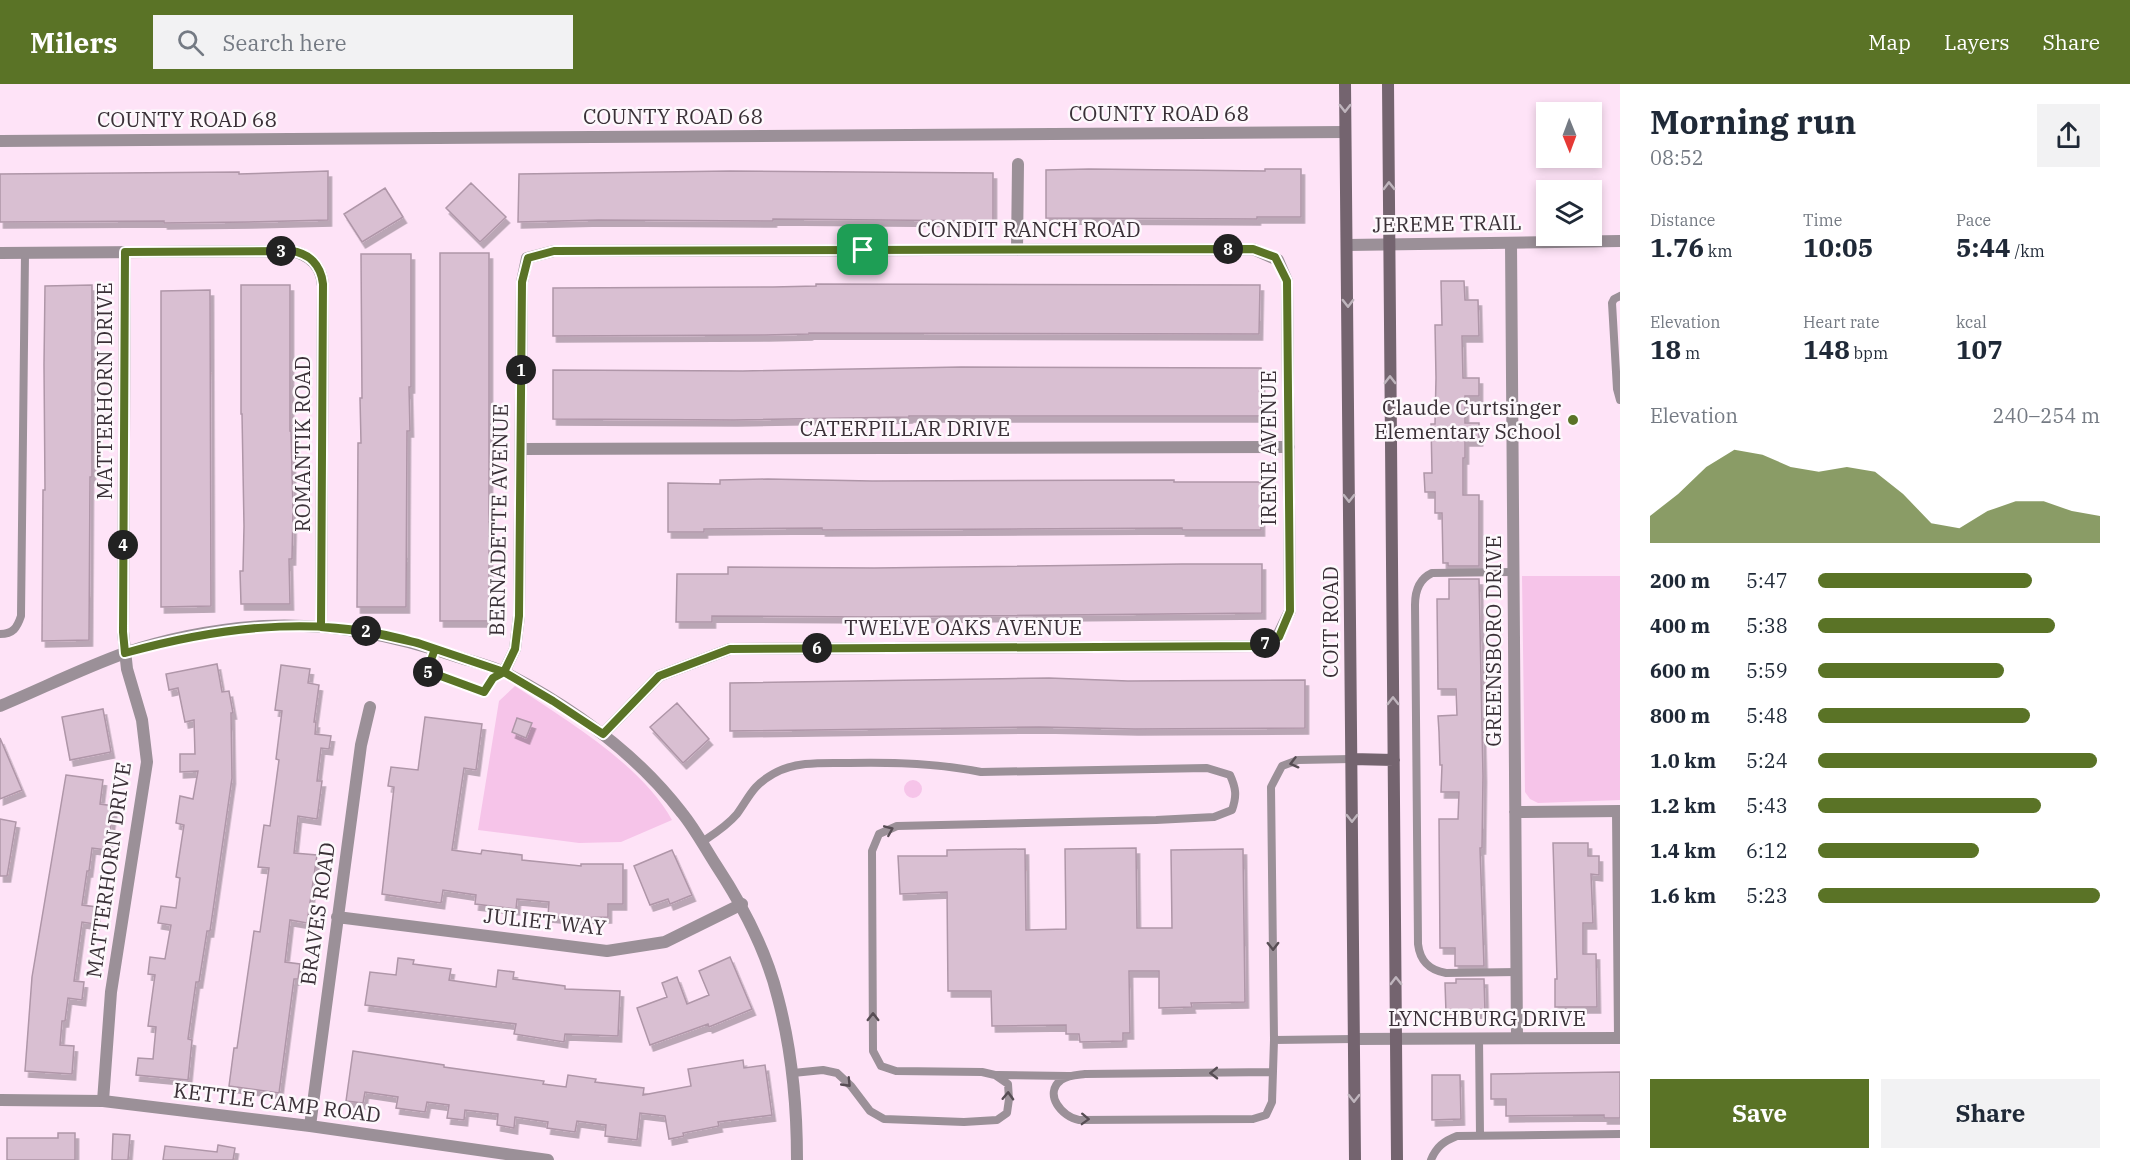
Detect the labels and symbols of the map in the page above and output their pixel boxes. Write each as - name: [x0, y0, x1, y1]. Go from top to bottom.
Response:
- street label: COUNTY ROAD 68: [1069, 99, 1249, 127]
- street label: COUNTY ROAD 68: [583, 102, 763, 130]
- north arrow: [1536, 102, 1602, 168]
- one-way arrow: [1339, 104, 1351, 113]
- street label: COUNTY ROAD 68: [97, 105, 277, 133]
- one-way arrow: [1383, 182, 1395, 191]
- street label: JEREME TRAIL: [1372, 208, 1522, 238]
- street label: CONDIT RANCH ROAD: [917, 215, 1141, 243]
- pin: [837, 224, 888, 275]
- pin: 8: [1213, 234, 1243, 264]
- pin: 3: [266, 236, 296, 266]
- street label: MATTERHORN DRIVE: [90, 282, 118, 500]
- one-way arrow: [1341, 299, 1354, 308]
- pin: 1: [506, 355, 536, 385]
- street label: ROMANTIK ROAD: [288, 356, 316, 532]
- street label: IRENE AVENUE: [1254, 370, 1282, 526]
- one-way arrow: [1384, 376, 1396, 385]
- place label: Claude Curtsinger Elementary School: [1374, 393, 1562, 445]
- street label: BERNADETTE AVENUE: [482, 403, 514, 637]
- marker: Claude Curtsinger Elementary School: [1566, 413, 1580, 427]
- street label: CATERPILLAR DRIVE: [800, 414, 1010, 442]
- one-way arrow: [1343, 494, 1355, 503]
- pin: 4: [108, 530, 138, 560]
- street label: GREENSBORO DRIVE: [1479, 535, 1507, 747]
- street label: COIT ROAD: [1316, 566, 1344, 678]
- street label: TWELVE OAKS AVENUE: [844, 613, 1082, 641]
- pin: 2: [351, 616, 381, 646]
- pin: 7: [1250, 628, 1280, 658]
- pin: 6: [802, 633, 832, 663]
- pin: 5: [413, 657, 443, 687]
- one-way arrow: [1387, 697, 1399, 706]
- one-way arrow: [1289, 756, 1300, 768]
- street label: MATTERHORN DRIVE: [79, 760, 137, 980]
- one-way arrow: [1346, 813, 1358, 822]
- one-way arrow: [883, 825, 894, 837]
- street label: BRAVES ROAD: [293, 841, 341, 987]
- street label: JULIET WAY: [482, 901, 608, 941]
- one-way arrow: [1267, 942, 1279, 951]
- one-way arrow: [1390, 976, 1402, 985]
- street label: LYNCHBURG DRIVE: [1388, 1004, 1586, 1032]
- one-way arrow: [867, 1012, 879, 1021]
- one-way arrow: [1210, 1067, 1219, 1079]
- street label: KETTLE CAMP ROAD: [172, 1075, 382, 1129]
- one-way arrow: [839, 1075, 850, 1086]
- one-way arrow: [1002, 1092, 1014, 1101]
- one-way arrow: [1348, 1093, 1361, 1102]
- one-way arrow: [1081, 1113, 1090, 1126]

